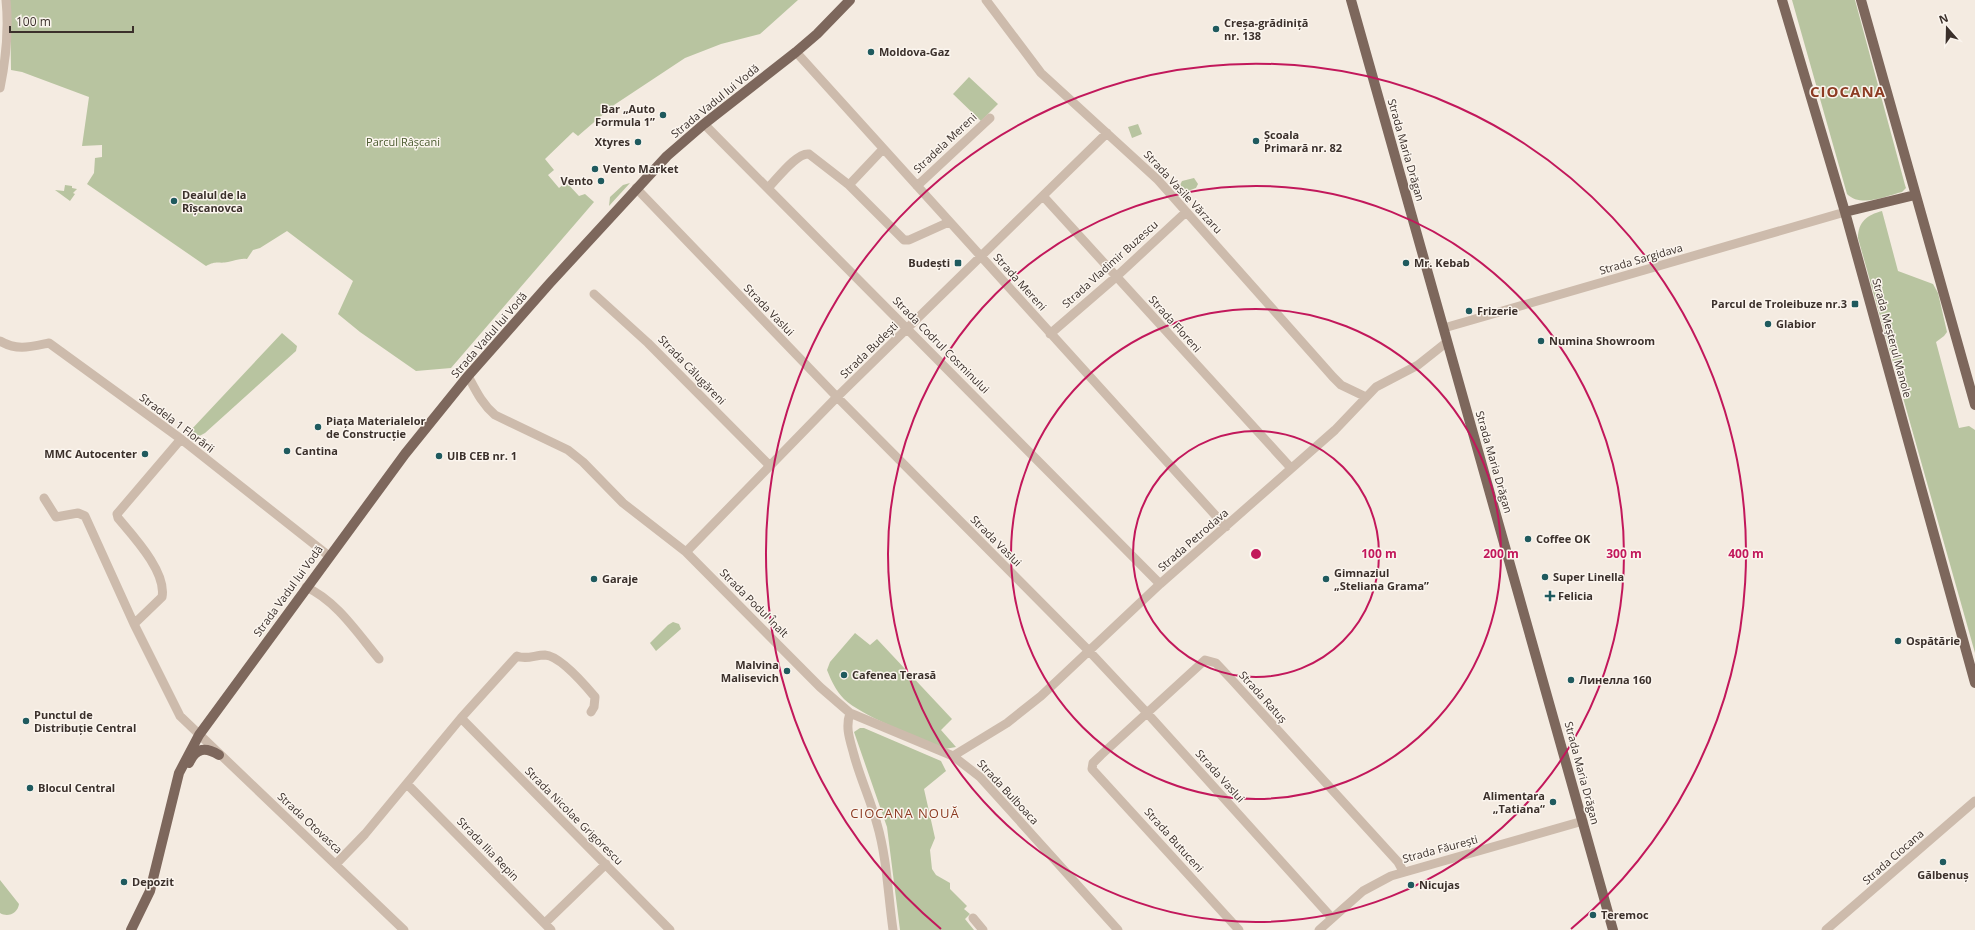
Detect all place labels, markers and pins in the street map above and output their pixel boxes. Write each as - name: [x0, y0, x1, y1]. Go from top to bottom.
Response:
- place label: Creșa-grădiniță nr. 138: [1224, 15, 1308, 43]
- marker: Creșa-grădiniță nr. 138: [1211, 24, 1221, 34]
- place label: Moldova-Gaz: [879, 44, 950, 59]
- marker: Moldova-Gaz: [866, 47, 876, 57]
- place label: Bar „Auto Formula 1”: [595, 101, 655, 129]
- marker: Bar „Auto Formula 1”: [658, 110, 668, 120]
- place label: Școala Primară nr. 82: [1264, 127, 1342, 155]
- place label: Xtyres: [595, 134, 631, 149]
- marker: Școala Primară nr. 82: [1251, 136, 1261, 146]
- marker: Xtyres: [633, 137, 643, 147]
- place label: Vento Market: [603, 161, 679, 176]
- marker: Vento Market: [590, 164, 600, 174]
- place label: Vento: [561, 173, 593, 188]
- marker: Vento: [596, 176, 606, 186]
- place label: Dealul de la Rîșcanovca: [182, 187, 246, 215]
- marker: Dealul de la Rîșcanovca: [169, 196, 179, 206]
- place label: Budești: [908, 255, 950, 270]
- place label: Mr. Kebab: [1414, 255, 1470, 270]
- marker: Budești: [953, 258, 963, 268]
- marker: Mr. Kebab: [1401, 258, 1411, 268]
- place label: Parcul de Troleibuze nr.3: [1711, 296, 1847, 311]
- marker: Parcul de Troleibuze nr.3: [1850, 299, 1860, 309]
- place label: Frizerie: [1477, 303, 1519, 318]
- marker: Frizerie: [1464, 306, 1474, 316]
- place label: Glabior: [1776, 316, 1816, 331]
- marker: Glabior: [1763, 319, 1773, 329]
- place label: Numina Showroom: [1549, 333, 1655, 348]
- marker: Numina Showroom: [1536, 336, 1546, 346]
- place label: Piața Materialelor de Construcție: [326, 413, 426, 441]
- marker: Piața Materialelor de Construcție: [313, 422, 323, 432]
- place label: Cantina: [295, 443, 338, 458]
- place label: MMC Autocenter: [44, 446, 137, 461]
- marker: Cantina: [282, 446, 292, 456]
- place label: UIB CEB nr. 1: [447, 448, 517, 463]
- marker: MMC Autocenter: [140, 449, 150, 459]
- marker: UIB CEB nr. 1: [434, 451, 444, 461]
- place label: Coffee OK: [1536, 531, 1591, 546]
- marker: Coffee OK: [1523, 534, 1533, 544]
- centre of rings: [1249, 547, 1263, 561]
- place label: Gimnaziul „Steliana Grama”: [1334, 565, 1429, 593]
- place label: Super Linella: [1553, 569, 1624, 584]
- place label: Garaje: [602, 571, 639, 586]
- marker: Super Linella: [1540, 572, 1550, 582]
- marker: Garaje: [589, 574, 599, 584]
- marker: Gimnaziul „Steliana Grama”: [1321, 574, 1331, 584]
- place label: Felicia: [1558, 588, 1593, 603]
- marker: Felicia: [1545, 591, 1555, 601]
- place label: Ospătărie: [1906, 633, 1961, 648]
- marker: Ospătărie: [1893, 636, 1903, 646]
- place label: Malvina Malisevich: [721, 657, 779, 685]
- marker: Malvina Malisevich: [782, 666, 792, 676]
- place label: Cafenea Terasă: [852, 667, 936, 682]
- marker: Cafenea Terasă: [839, 670, 849, 680]
- place label: Линелла 160: [1579, 672, 1651, 687]
- marker: Линелла 160: [1566, 675, 1576, 685]
- place label: Punctul de Distribuție Central: [34, 707, 136, 735]
- marker: Punctul de Distribuție Central: [21, 716, 31, 726]
- place label: Blocul Central: [38, 780, 115, 795]
- marker: Blocul Central: [25, 783, 35, 793]
- place label: Alimentara „Tatiana“: [1483, 788, 1545, 816]
- marker: Alimentara „Tatiana“: [1548, 797, 1558, 807]
- marker: Gălbenuș: [1938, 857, 1948, 867]
- place label: Gălbenuș: [1917, 867, 1969, 882]
- place label: Depozit: [132, 874, 174, 889]
- marker: Depozit: [119, 877, 129, 887]
- place label: Nicujas: [1419, 877, 1460, 892]
- marker: Nicujas: [1406, 880, 1416, 890]
- place label: Teremoc: [1601, 907, 1649, 922]
- marker: Teremoc: [1588, 910, 1598, 920]

